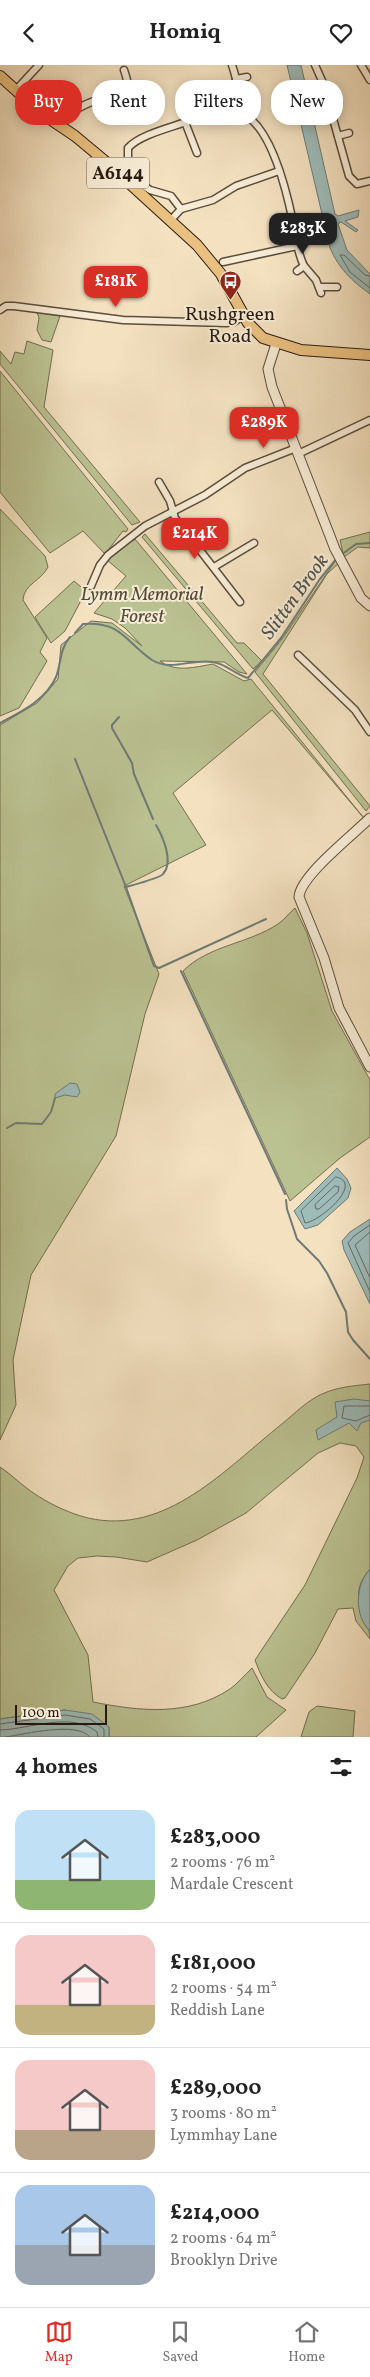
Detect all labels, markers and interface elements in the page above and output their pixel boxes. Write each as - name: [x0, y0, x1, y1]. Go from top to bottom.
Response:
- text: Homiq: [149, 17, 221, 48]
- icon: back: [15, 19, 43, 47]
- icon: heart: [327, 19, 355, 47]
- chip: Buy: [15, 80, 82, 125]
- chip: Rent: [92, 80, 165, 125]
- chip: Filters: [175, 80, 261, 125]
- chip: New: [271, 80, 343, 125]
- road number: A6144: [87, 157, 149, 189]
- pin: £283K: [268, 213, 338, 255]
- text: £283K: [280, 218, 326, 240]
- pin: £181K: [81, 265, 151, 308]
- bus stop icon: Rushgreen Road: [218, 270, 242, 301]
- text: £181K: [95, 271, 137, 293]
- place label: Rushgreen Road: [185, 302, 275, 350]
- pin: £289K: [229, 407, 299, 449]
- text: £289K: [241, 412, 287, 434]
- pin: £214K: [160, 517, 230, 560]
- text: £214K: [172, 523, 218, 545]
- water label: Slitten Brook: [255, 549, 336, 646]
- park label: Lymm Memorial Forest: [80, 582, 204, 630]
- scale bar: [15, 1702, 108, 1725]
- text: 100 m: [22, 1704, 60, 1723]
- text: 4 homes: [15, 1753, 98, 1782]
- icon: filters: [327, 1753, 355, 1781]
- text: £283,000: [170, 1823, 261, 1852]
- icon: home: [55, 1830, 115, 1890]
- text: 2 rooms · 76 m²: [170, 1852, 275, 1874]
- text: Mardale Crescent: [170, 1874, 294, 1896]
- text: £181,000: [170, 1949, 256, 1978]
- icon: home: [55, 1955, 115, 2015]
- text: 2 rooms · 54 m²: [170, 1978, 277, 2000]
- text: Reddish Lane: [170, 2000, 265, 2022]
- text: £289,000: [170, 2074, 261, 2103]
- icon: home: [55, 2080, 115, 2140]
- text: 3 rooms · 80 m²: [170, 2103, 277, 2125]
- text: Lymmhay Lane: [170, 2125, 277, 2147]
- text: £214,000: [170, 2199, 260, 2228]
- icon: home: [55, 2205, 115, 2265]
- text: 2 rooms · 64 m²: [170, 2228, 277, 2250]
- text: Brooklyn Drive: [170, 2250, 278, 2272]
- tab: Map: [45, 2318, 73, 2367]
- tab: Saved: [162, 2318, 199, 2367]
- tab: Home: [288, 2318, 325, 2367]

